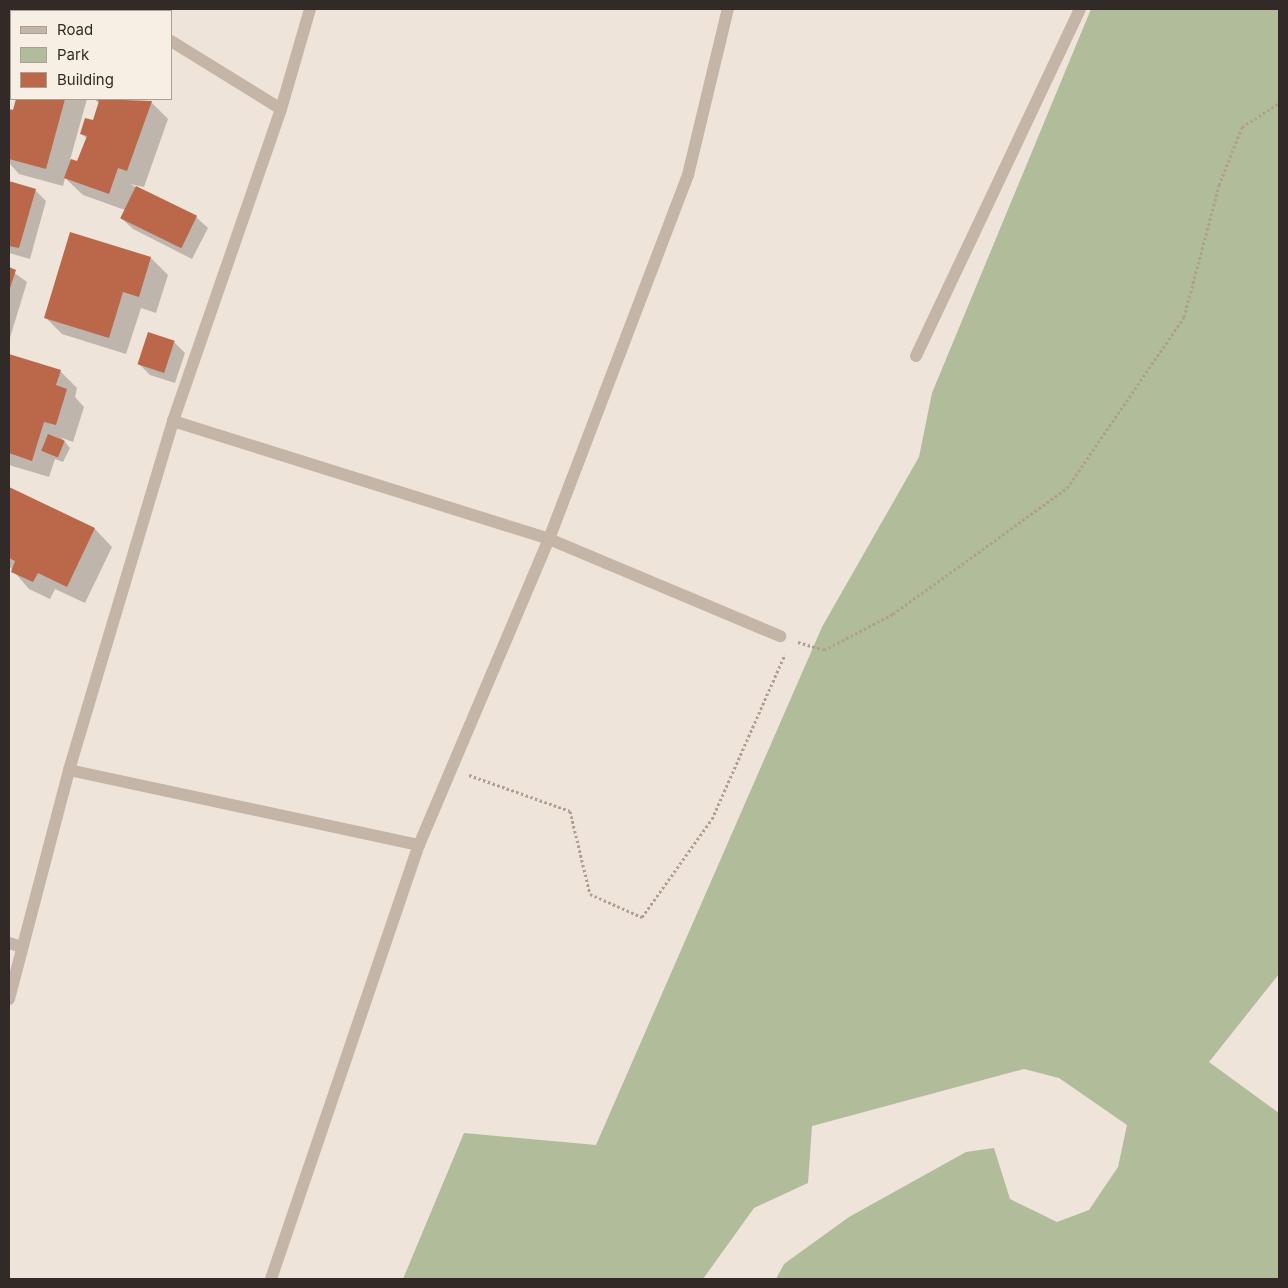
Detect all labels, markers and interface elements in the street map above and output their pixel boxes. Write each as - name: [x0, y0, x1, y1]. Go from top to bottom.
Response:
- legend: [10, 10, 172, 100]
- text: Road: [57, 20, 93, 39]
- text: Park: [57, 45, 89, 64]
- text: Building: [57, 70, 114, 89]

